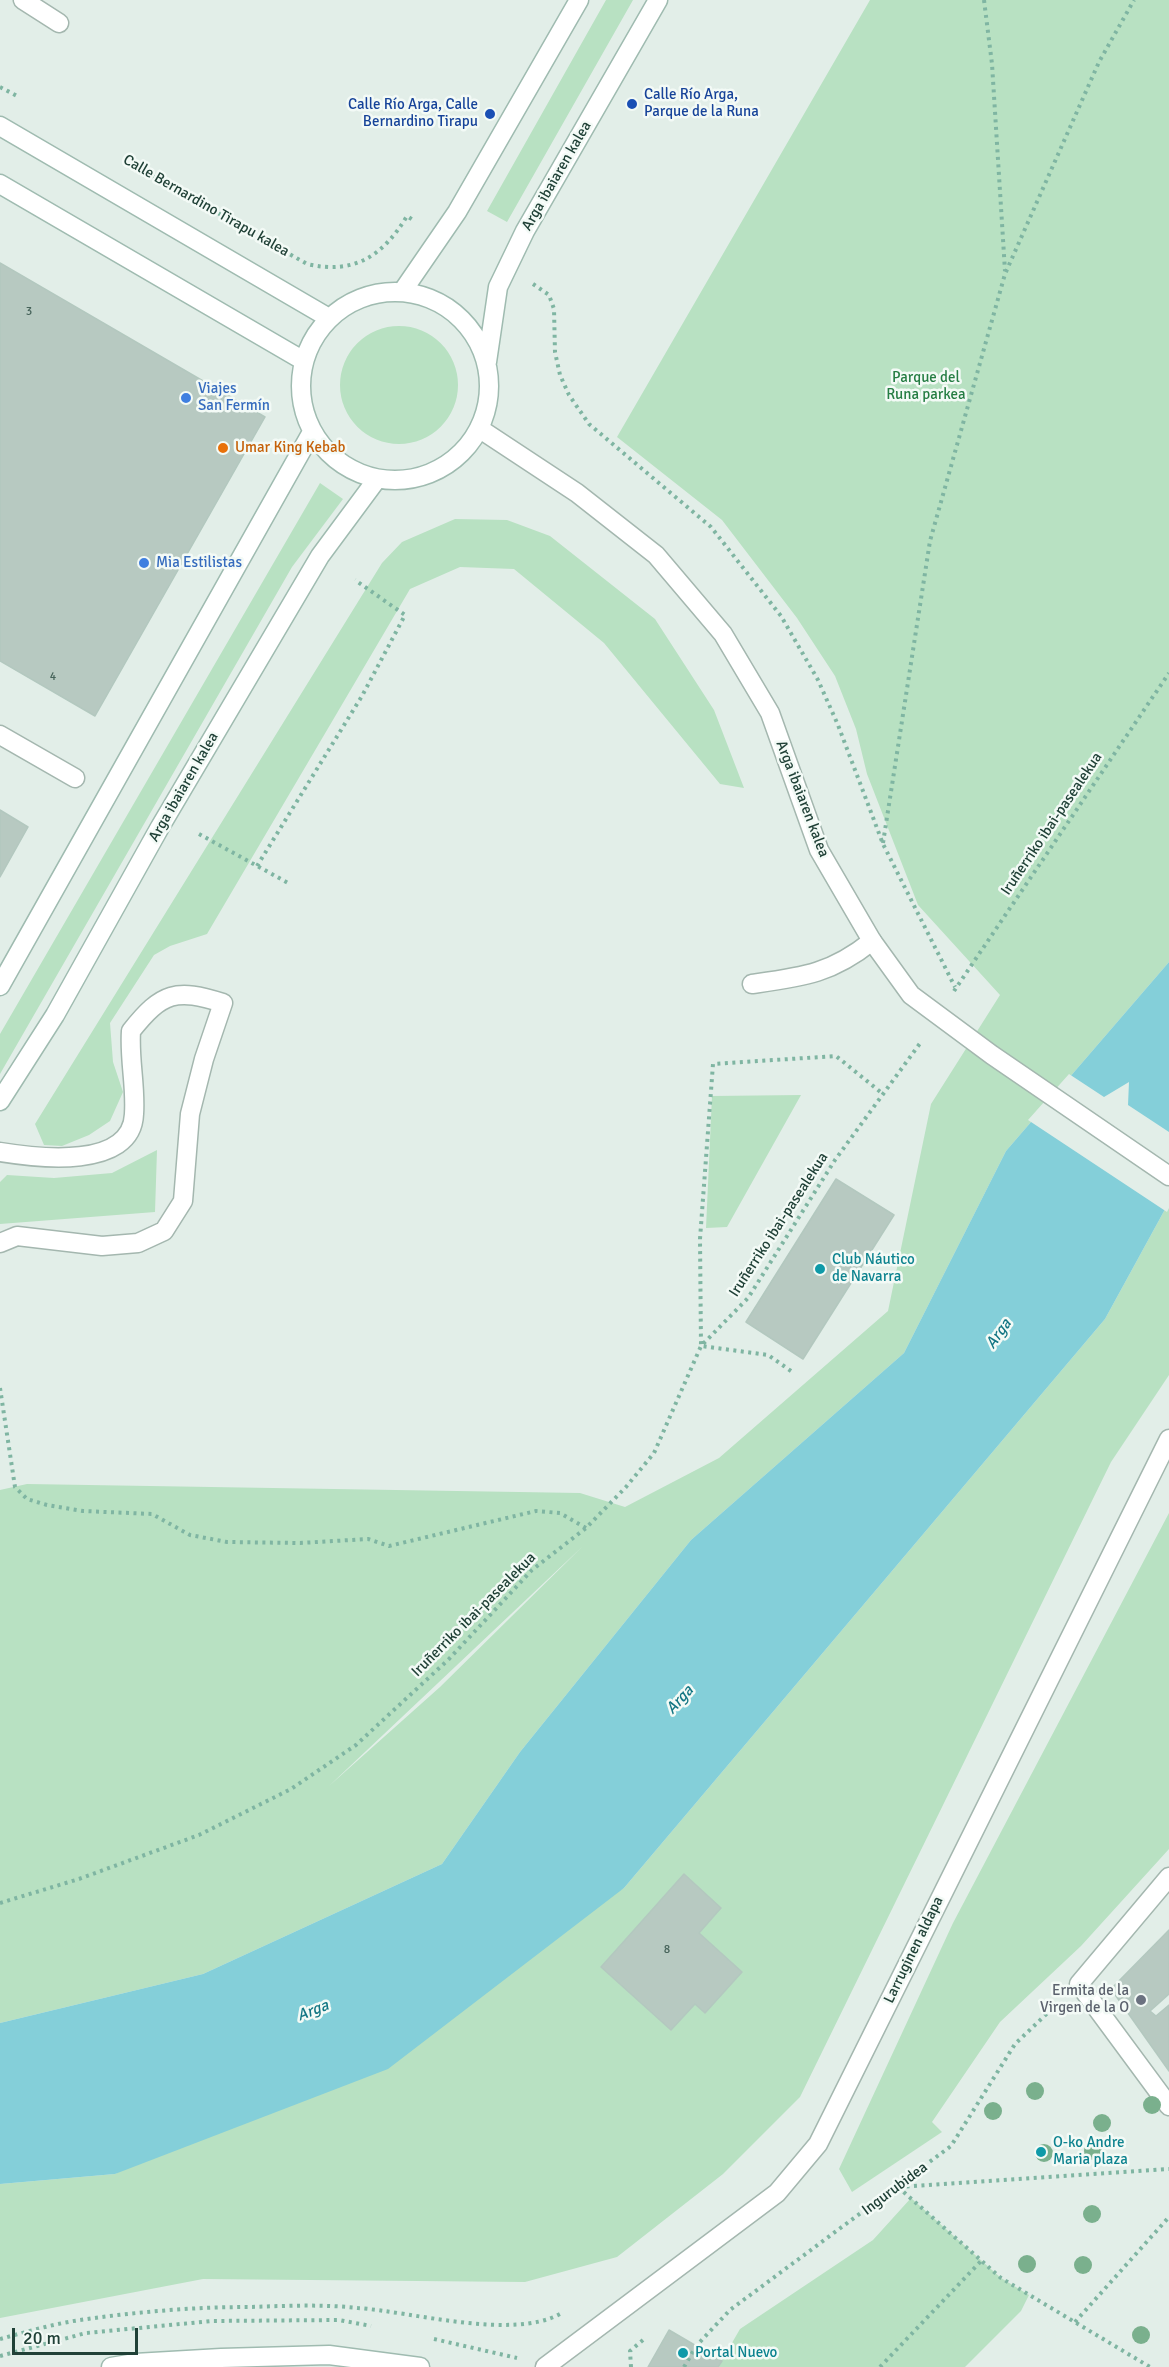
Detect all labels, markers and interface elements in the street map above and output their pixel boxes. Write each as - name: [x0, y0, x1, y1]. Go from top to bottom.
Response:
- place label: Calle Río Arga, Parque de la Runa: [644, 86, 759, 121]
- place label: Calle Río Arga, Calle Bernardino Tirapu: [348, 96, 478, 131]
- marker: Calle Río Arga, Parque de la Runa: [625, 97, 639, 111]
- marker: Calle Río Arga, Calle Bernardino Tirapu: [483, 107, 497, 121]
- street label: Arga ibaiaren kalea: [518, 118, 596, 234]
- street label: Calle Bernardino Tirapu kalea: [120, 151, 292, 261]
- house number: 3: [26, 305, 32, 319]
- park label: Parque del Runa parkea: [886, 369, 966, 404]
- place label: Viajes San Fermín: [198, 380, 270, 415]
- marker: Viajes San Fermín: [179, 391, 193, 405]
- place label: Umar King Kebab: [235, 439, 345, 457]
- marker: Umar King Kebab: [216, 441, 230, 455]
- place label: Mia Estilistas: [156, 554, 242, 572]
- marker: Mia Estilistas: [137, 556, 151, 570]
- house number: 4: [50, 670, 56, 684]
- street label: Arga ibaiaren kalea: [145, 729, 223, 845]
- street label: Arga ibaiaren kalea: [771, 738, 833, 860]
- street label: Iruñerriko ibai-pasealekua: [997, 749, 1107, 899]
- street label: Iruñerriko ibai-pasealekua: [726, 1149, 832, 1301]
- place label: Club Náutico de Navarra: [832, 1251, 915, 1286]
- marker: Club Náutico de Navarra: [813, 1262, 827, 1276]
- water label: Arga: [982, 1315, 1016, 1353]
- street label: Iruñerriko ibai-pasealekua: [408, 1549, 540, 1681]
- water label: Arga: [662, 1682, 698, 1718]
- street label: Larruginen aldapa: [880, 1894, 948, 2006]
- house number: 8: [664, 1943, 670, 1957]
- place label: Ermita de la Virgen de la O: [1040, 1982, 1129, 2017]
- marker: Ermita de la Virgen de la O: [1134, 1993, 1148, 2007]
- water label: Arga: [295, 1996, 331, 2026]
- place label: O-ko Andre Maria plaza: [1053, 2134, 1128, 2169]
- marker: O-ko Andre Maria plaza: [1034, 2145, 1048, 2159]
- street label: Ingurubidea: [859, 2158, 931, 2220]
- scale bar: [15, 2316, 141, 2354]
- text: 20 m: [23, 2327, 61, 2349]
- place label: Portal Nuevo: [695, 2344, 777, 2362]
- marker: Portal Nuevo: [676, 2346, 690, 2360]

